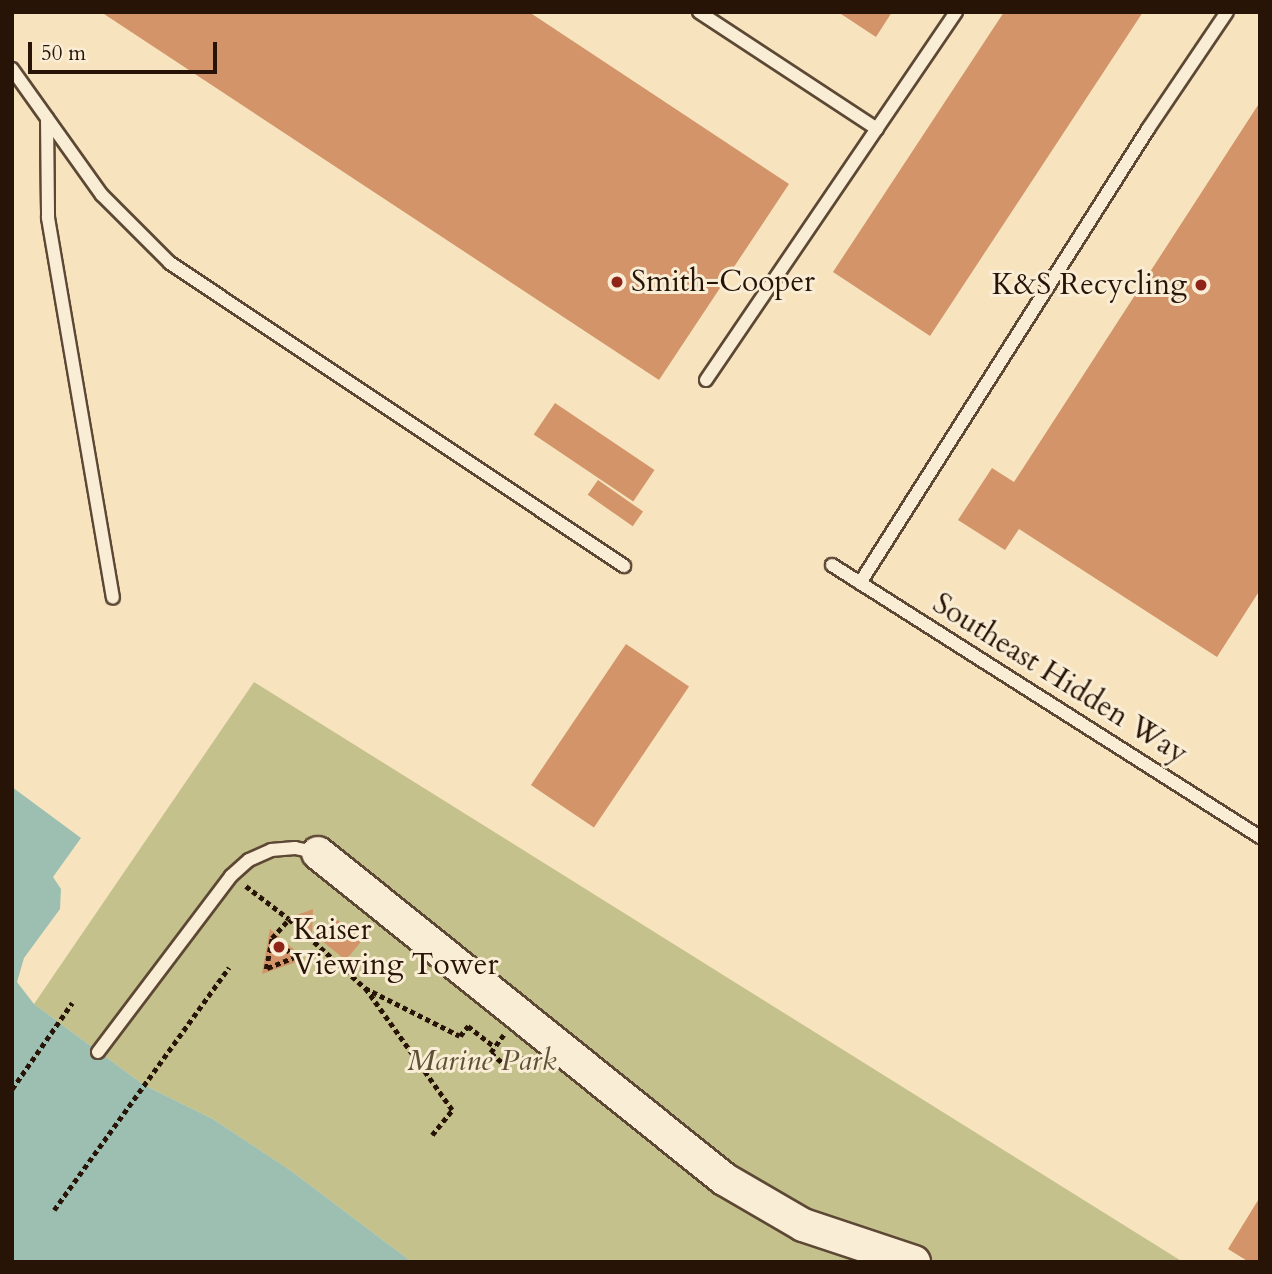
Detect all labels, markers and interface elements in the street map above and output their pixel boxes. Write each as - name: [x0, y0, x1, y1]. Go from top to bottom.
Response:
- scale bar: [32, 28, 220, 72]
- text: 50 m: [41, 39, 86, 68]
- place label: Smith-Cooper: [631, 264, 815, 300]
- place label: K&S Recycling: [992, 267, 1187, 303]
- marker: Smith-Cooper: [609, 274, 625, 290]
- marker: K&S Recycling: [1193, 277, 1209, 293]
- street label: Southeast Hidden Way: [926, 586, 1194, 772]
- place label: Kaiser Viewing Tower: [293, 912, 498, 982]
- marker: Kaiser Viewing Tower: [271, 939, 287, 955]
- park label: Marine Park: [407, 1043, 557, 1079]

